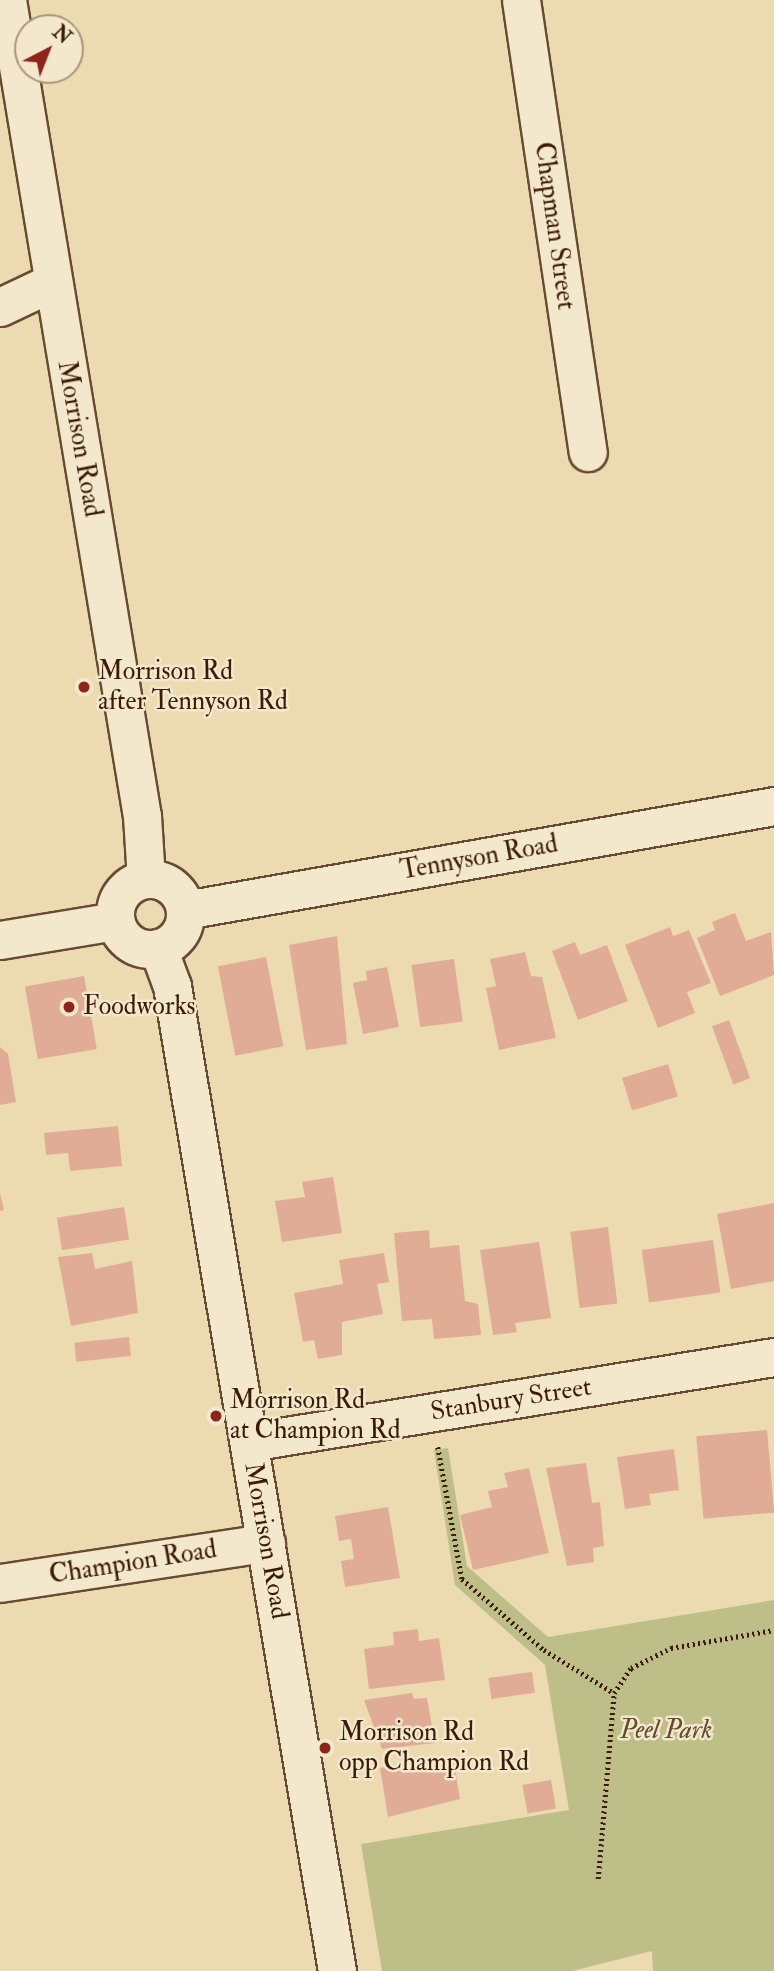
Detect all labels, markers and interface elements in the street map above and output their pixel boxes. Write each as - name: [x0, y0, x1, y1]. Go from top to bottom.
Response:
- north arrow: [14, 14, 84, 84]
- text: N: [47, 20, 76, 49]
- street label: Chapman Street: [527, 140, 581, 312]
- street label: Morrison Road: [50, 358, 108, 520]
- place label: Morrison Rd after Tennyson Rd: [98, 656, 288, 718]
- marker: Morrison Rd after Tennyson Rd: [76, 679, 92, 695]
- street label: Tennyson Road: [398, 829, 560, 887]
- place label: Foodworks: [83, 991, 196, 1023]
- marker: Foodworks: [61, 999, 77, 1015]
- street label: Stanbury Street: [428, 1372, 594, 1428]
- place label: Morrison Rd at Champion Rd: [230, 1385, 400, 1446]
- marker: Morrison Rd at Champion Rd: [208, 1408, 224, 1424]
- street label: Morrison Road: [237, 1460, 295, 1622]
- street label: Champion Road: [47, 1534, 219, 1592]
- park label: Peel Park: [620, 1715, 712, 1747]
- place label: Morrison Rd opp Champion Rd: [339, 1717, 529, 1778]
- marker: Morrison Rd opp Champion Rd: [317, 1740, 333, 1756]

